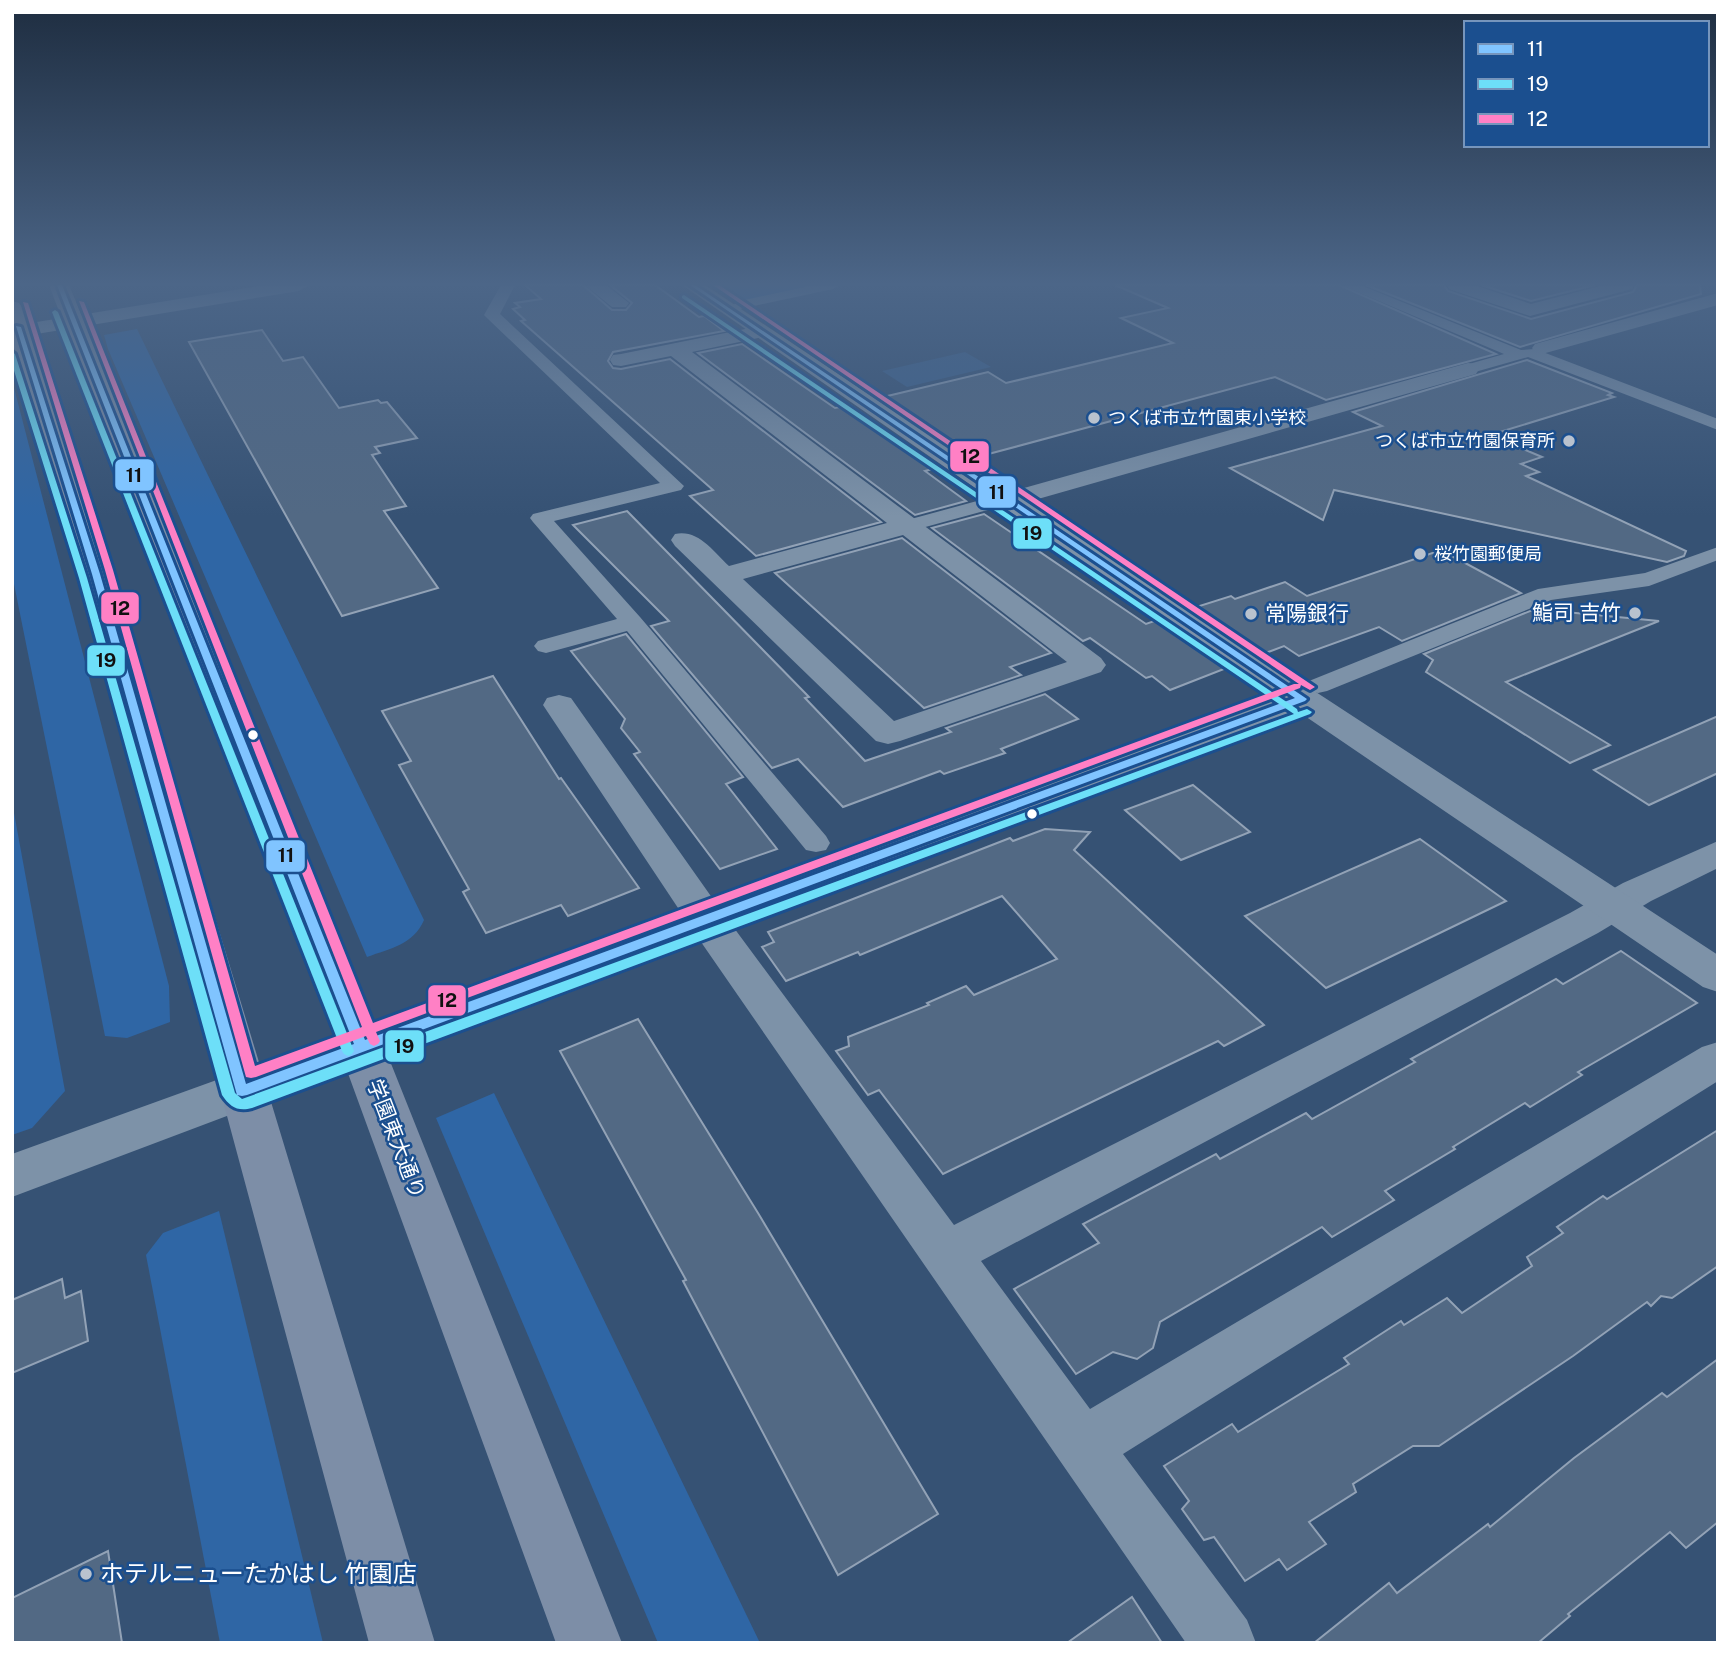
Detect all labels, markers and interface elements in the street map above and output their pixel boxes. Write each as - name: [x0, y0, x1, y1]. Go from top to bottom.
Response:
- legend: [1464, 21, 1709, 147]
- text: 11: [1527, 36, 1544, 61]
- text: 19: [1527, 71, 1549, 96]
- text: 12: [1527, 106, 1548, 131]
- place label: つくば市立竹園東小学校: [1108, 407, 1306, 428]
- marker: つくば市立竹園東小学校: [1086, 410, 1102, 426]
- place label: つくば市立竹園保育所: [1375, 430, 1555, 451]
- marker: つくば市立竹園保育所: [1561, 433, 1577, 449]
- line badge: 12: [949, 440, 990, 473]
- text: 12: [960, 445, 980, 467]
- line badge: 11: [114, 458, 155, 492]
- text: 11: [126, 464, 142, 486]
- line badge: 11: [977, 475, 1017, 509]
- text: 11: [989, 481, 1005, 503]
- line badge: 19: [1012, 517, 1053, 550]
- text: 19: [1022, 522, 1042, 544]
- place label: 桜竹園郵便局: [1434, 543, 1542, 564]
- marker: 桜竹園郵便局: [1412, 546, 1428, 562]
- line badge: 12: [100, 591, 140, 625]
- text: 12: [110, 597, 130, 619]
- place label: 鮨司 吉竹: [1532, 600, 1621, 625]
- place label: 常陽銀行: [1265, 601, 1349, 626]
- marker: 鮨司 吉竹: [1627, 605, 1643, 621]
- marker: 常陽銀行: [1243, 606, 1259, 622]
- line badge: 19: [86, 644, 126, 677]
- text: 19: [96, 649, 116, 671]
- unlabelled marker: [246, 728, 260, 742]
- unlabelled marker: [1025, 807, 1039, 821]
- line badge: 11: [265, 839, 306, 873]
- text: 11: [278, 844, 294, 866]
- line badge: 12: [427, 984, 467, 1017]
- text: 12: [437, 989, 457, 1011]
- line badge: 19: [384, 1029, 425, 1063]
- text: 19: [394, 1035, 414, 1057]
- street label: 学園東大通り: [362, 1076, 431, 1202]
- place label: ホテルニューたかはし 竹園店: [100, 1559, 417, 1587]
- marker: ホテルニューたかはし 竹園店: [78, 1566, 94, 1582]

